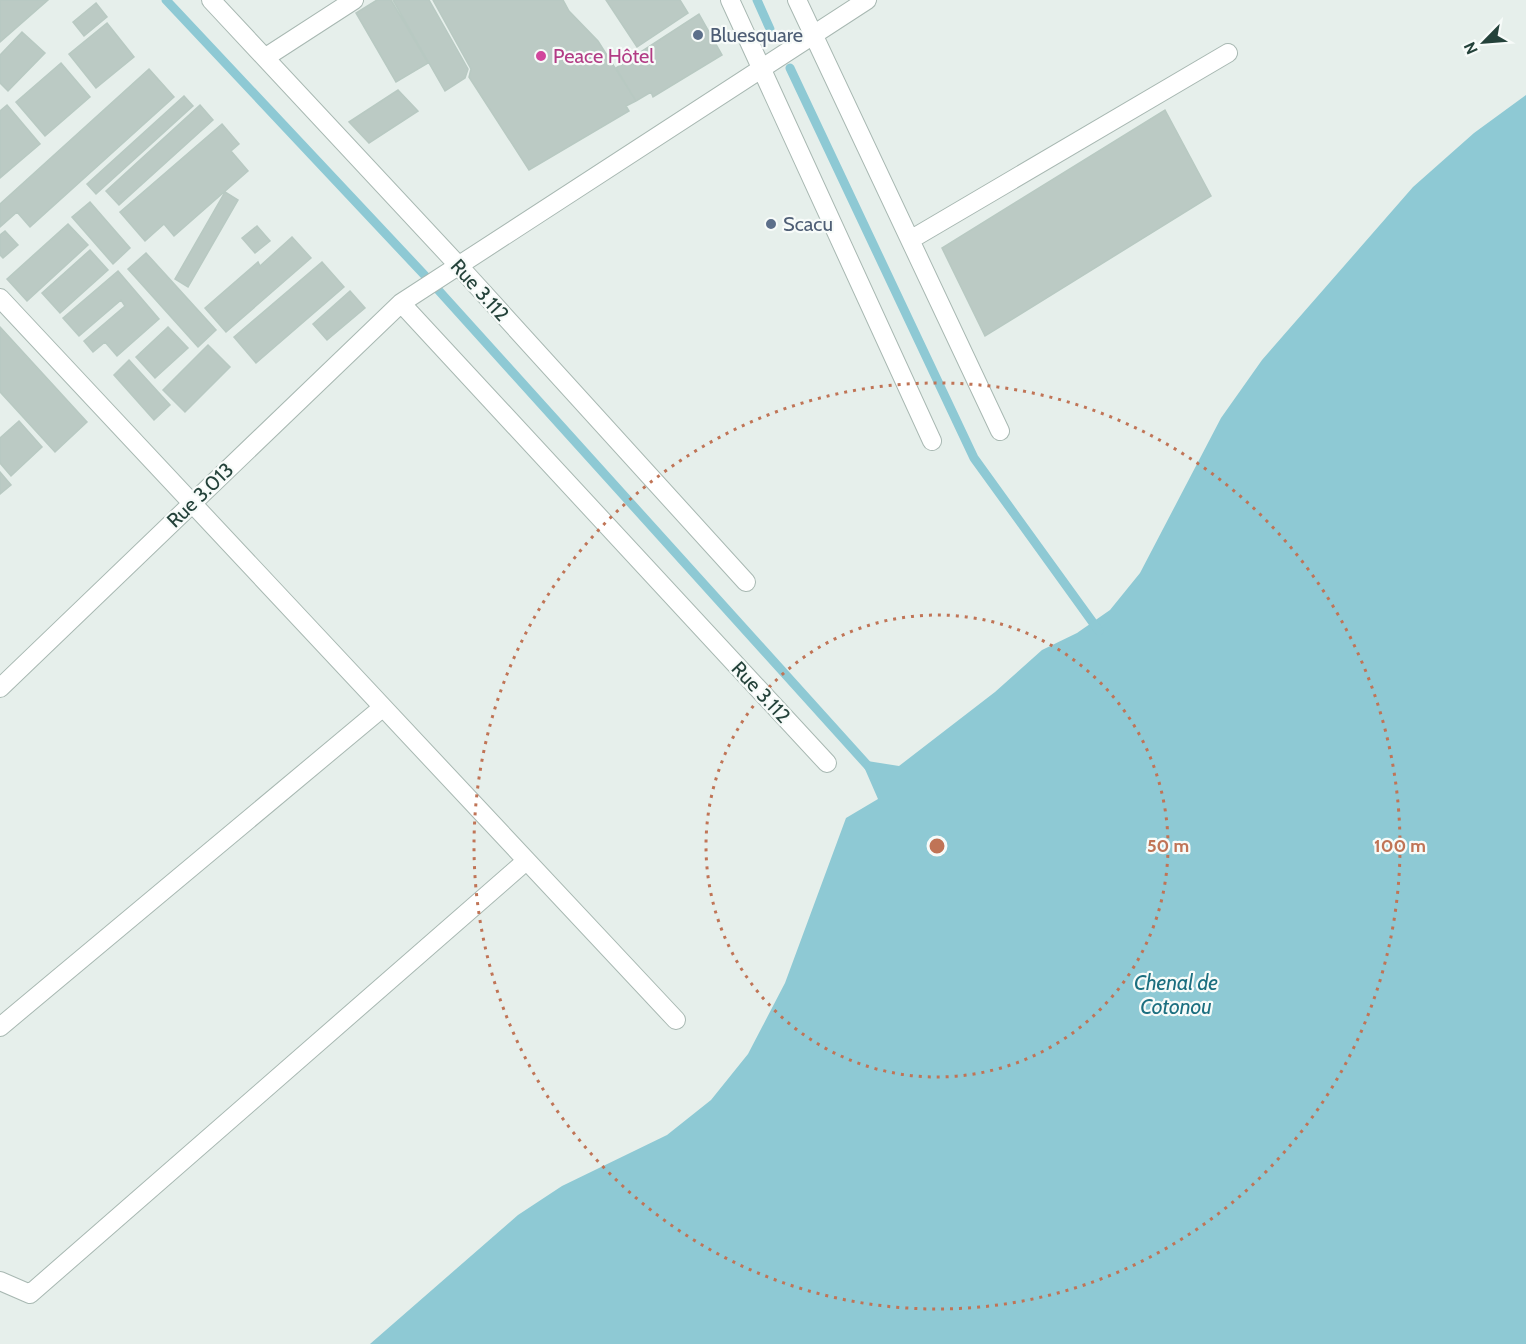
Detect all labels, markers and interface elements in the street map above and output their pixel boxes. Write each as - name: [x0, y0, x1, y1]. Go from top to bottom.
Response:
- north arrow: [1454, 12, 1514, 72]
- place label: Bluesquare: [710, 23, 803, 47]
- marker: Bluesquare: [691, 28, 705, 42]
- text: N: [1460, 39, 1482, 57]
- place label: Peace Hôtel: [553, 44, 654, 68]
- marker: Peace Hôtel: [534, 49, 548, 63]
- place label: Scacu: [783, 212, 833, 236]
- marker: Scacu: [764, 217, 778, 231]
- street label: Rue 3.112: [446, 254, 514, 326]
- street label: Rue 3.013: [162, 458, 238, 532]
- street label: Rue 3.112: [727, 656, 795, 728]
- text: 50 m: [1147, 835, 1189, 857]
- text: 100 m: [1374, 835, 1426, 857]
- centre of rings: [927, 836, 947, 856]
- water label: Chenal de Cotonou: [1134, 970, 1218, 1019]

